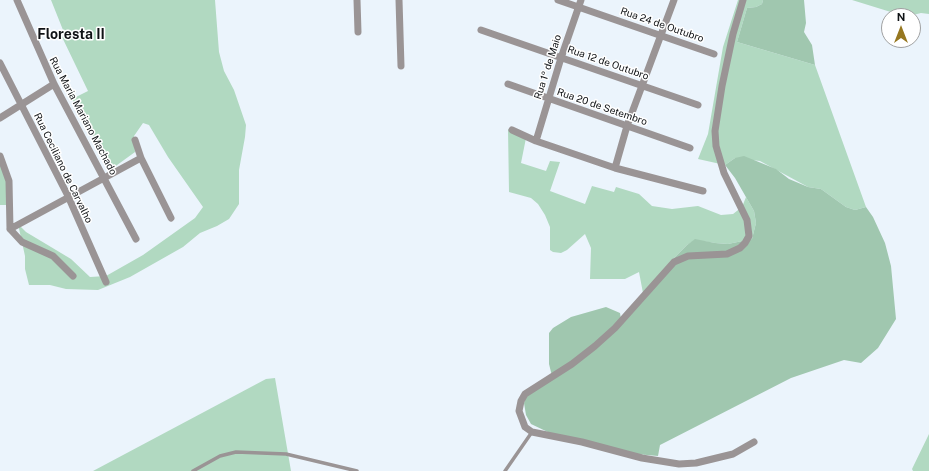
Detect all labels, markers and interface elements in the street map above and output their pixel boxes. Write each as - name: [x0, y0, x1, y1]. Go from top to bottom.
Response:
- street label: Rua 24 de Outubro: [619, 5, 705, 45]
- north arrow: [881, 8, 921, 48]
- text: N: [897, 11, 905, 23]
- district label: Floresta II: [37, 27, 105, 43]
- street label: Rua 1º de Maio: [532, 33, 564, 101]
- street label: Rua 12 de Outubro: [566, 43, 650, 83]
- street label: Rua Maria Mariano Machado: [47, 55, 119, 177]
- street label: Rua 20 de Setembro: [555, 86, 649, 128]
- street label: Rua Ceciliano de Carvalho: [31, 111, 95, 225]

